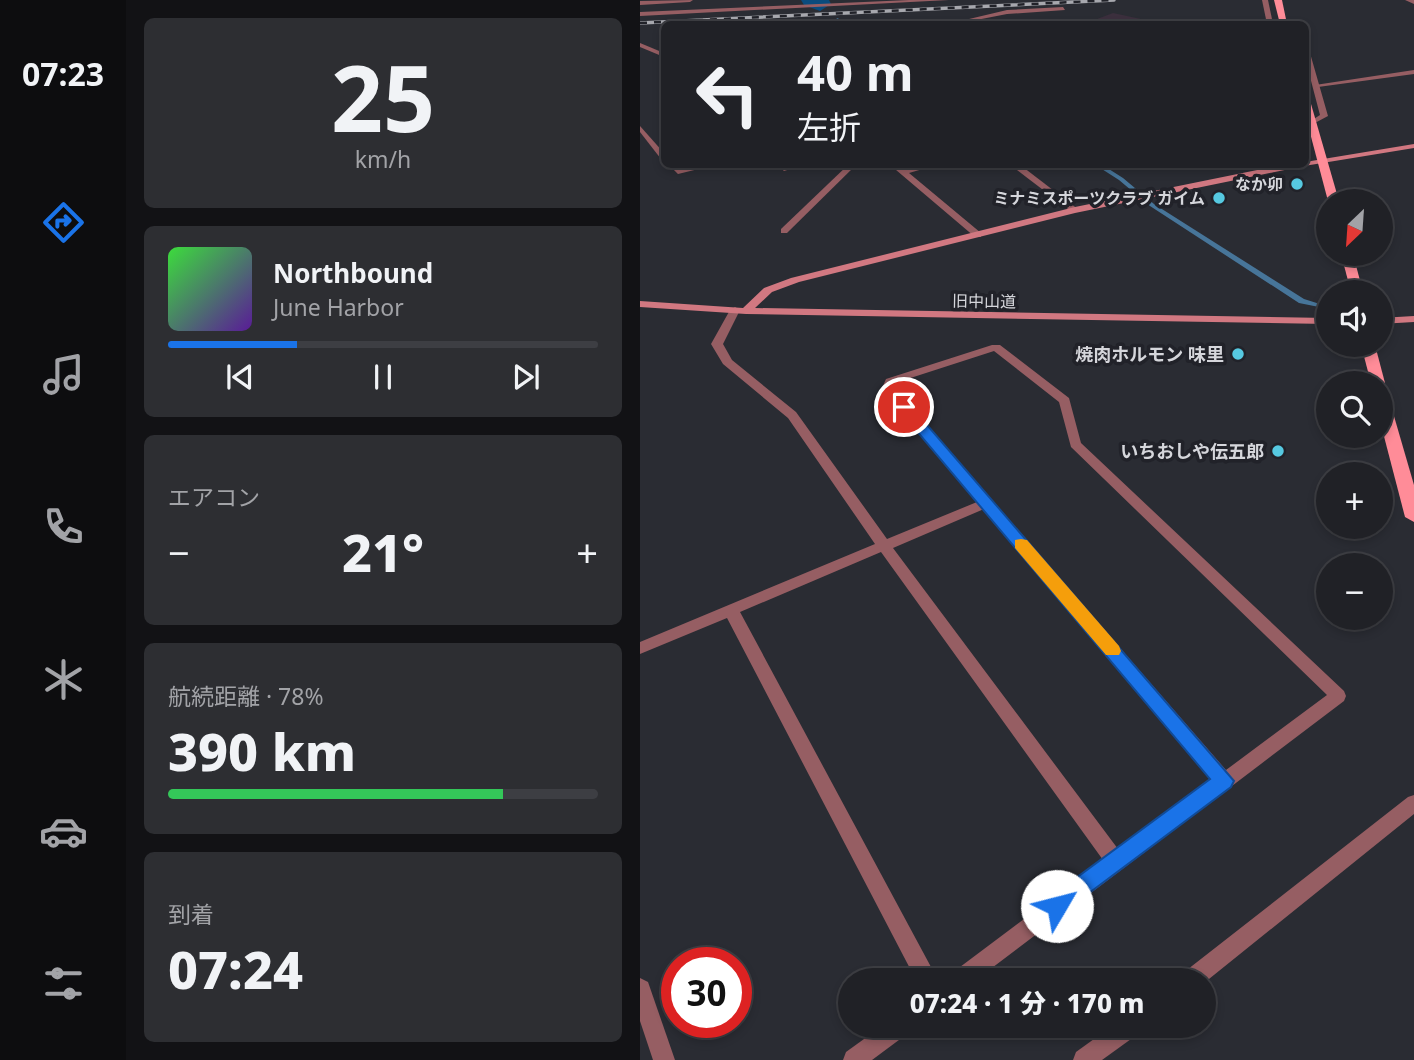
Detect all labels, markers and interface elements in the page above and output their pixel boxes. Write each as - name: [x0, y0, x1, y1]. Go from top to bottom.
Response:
- text: 25: [331, 35, 435, 159]
- text: 40 m: [797, 39, 914, 105]
- icon: left: [682, 49, 773, 140]
- text: 07:23: [22, 52, 104, 95]
- text: 左折: [797, 105, 861, 148]
- text: km/h: [355, 143, 411, 175]
- place label: なか卯: [1235, 173, 1283, 195]
- marker: なか卯: [1289, 176, 1305, 192]
- place label: ミナミスポーツクラブ ガイム: [993, 187, 1205, 209]
- north arrow: [1316, 189, 1392, 266]
- map controls: [1316, 189, 1393, 630]
- marker: ミナミスポーツクラブ ガイム: [1211, 190, 1227, 206]
- icon: directions: [39, 198, 88, 247]
- text: Northbound: [273, 255, 433, 291]
- button: sound: [1316, 280, 1393, 357]
- street label: 旧中山道: [952, 289, 1016, 313]
- text: June Harbor: [273, 291, 404, 323]
- place label: 焼肉ホルモン 味里: [1075, 342, 1224, 366]
- marker: 焼肉ホルモン 味里: [1230, 346, 1246, 362]
- icon: music: [39, 350, 88, 399]
- icon: previous: [221, 358, 259, 396]
- icon: pause: [364, 358, 402, 396]
- icon: next: [507, 358, 545, 396]
- button: search: [1316, 371, 1393, 448]
- pin: [874, 377, 934, 437]
- icon: arrive: [885, 388, 923, 426]
- place label: いちおしや伝五郎: [1120, 439, 1264, 463]
- marker: いちおしや伝五郎: [1270, 443, 1286, 459]
- button: +: [1316, 462, 1393, 539]
- text: エアコン: [168, 481, 260, 513]
- icon: phone: [39, 502, 88, 551]
- text: 21°: [342, 516, 424, 587]
- text: −: [168, 526, 190, 578]
- text: +: [576, 526, 598, 578]
- button: −: [1316, 553, 1393, 630]
- icon: climate: [39, 655, 88, 704]
- text: 航続距離 · 78%: [168, 680, 324, 712]
- text: 390 km: [168, 715, 356, 786]
- icon: car: [39, 807, 88, 856]
- position arrow: [1020, 869, 1094, 943]
- text: 到着: [168, 898, 214, 930]
- text: 07:24: [168, 933, 303, 1004]
- speed limit sign: 30: [661, 947, 752, 1038]
- icon: filters: [39, 959, 88, 1008]
- text: 07:24 · 1 分 · 170 m: [910, 985, 1144, 1021]

